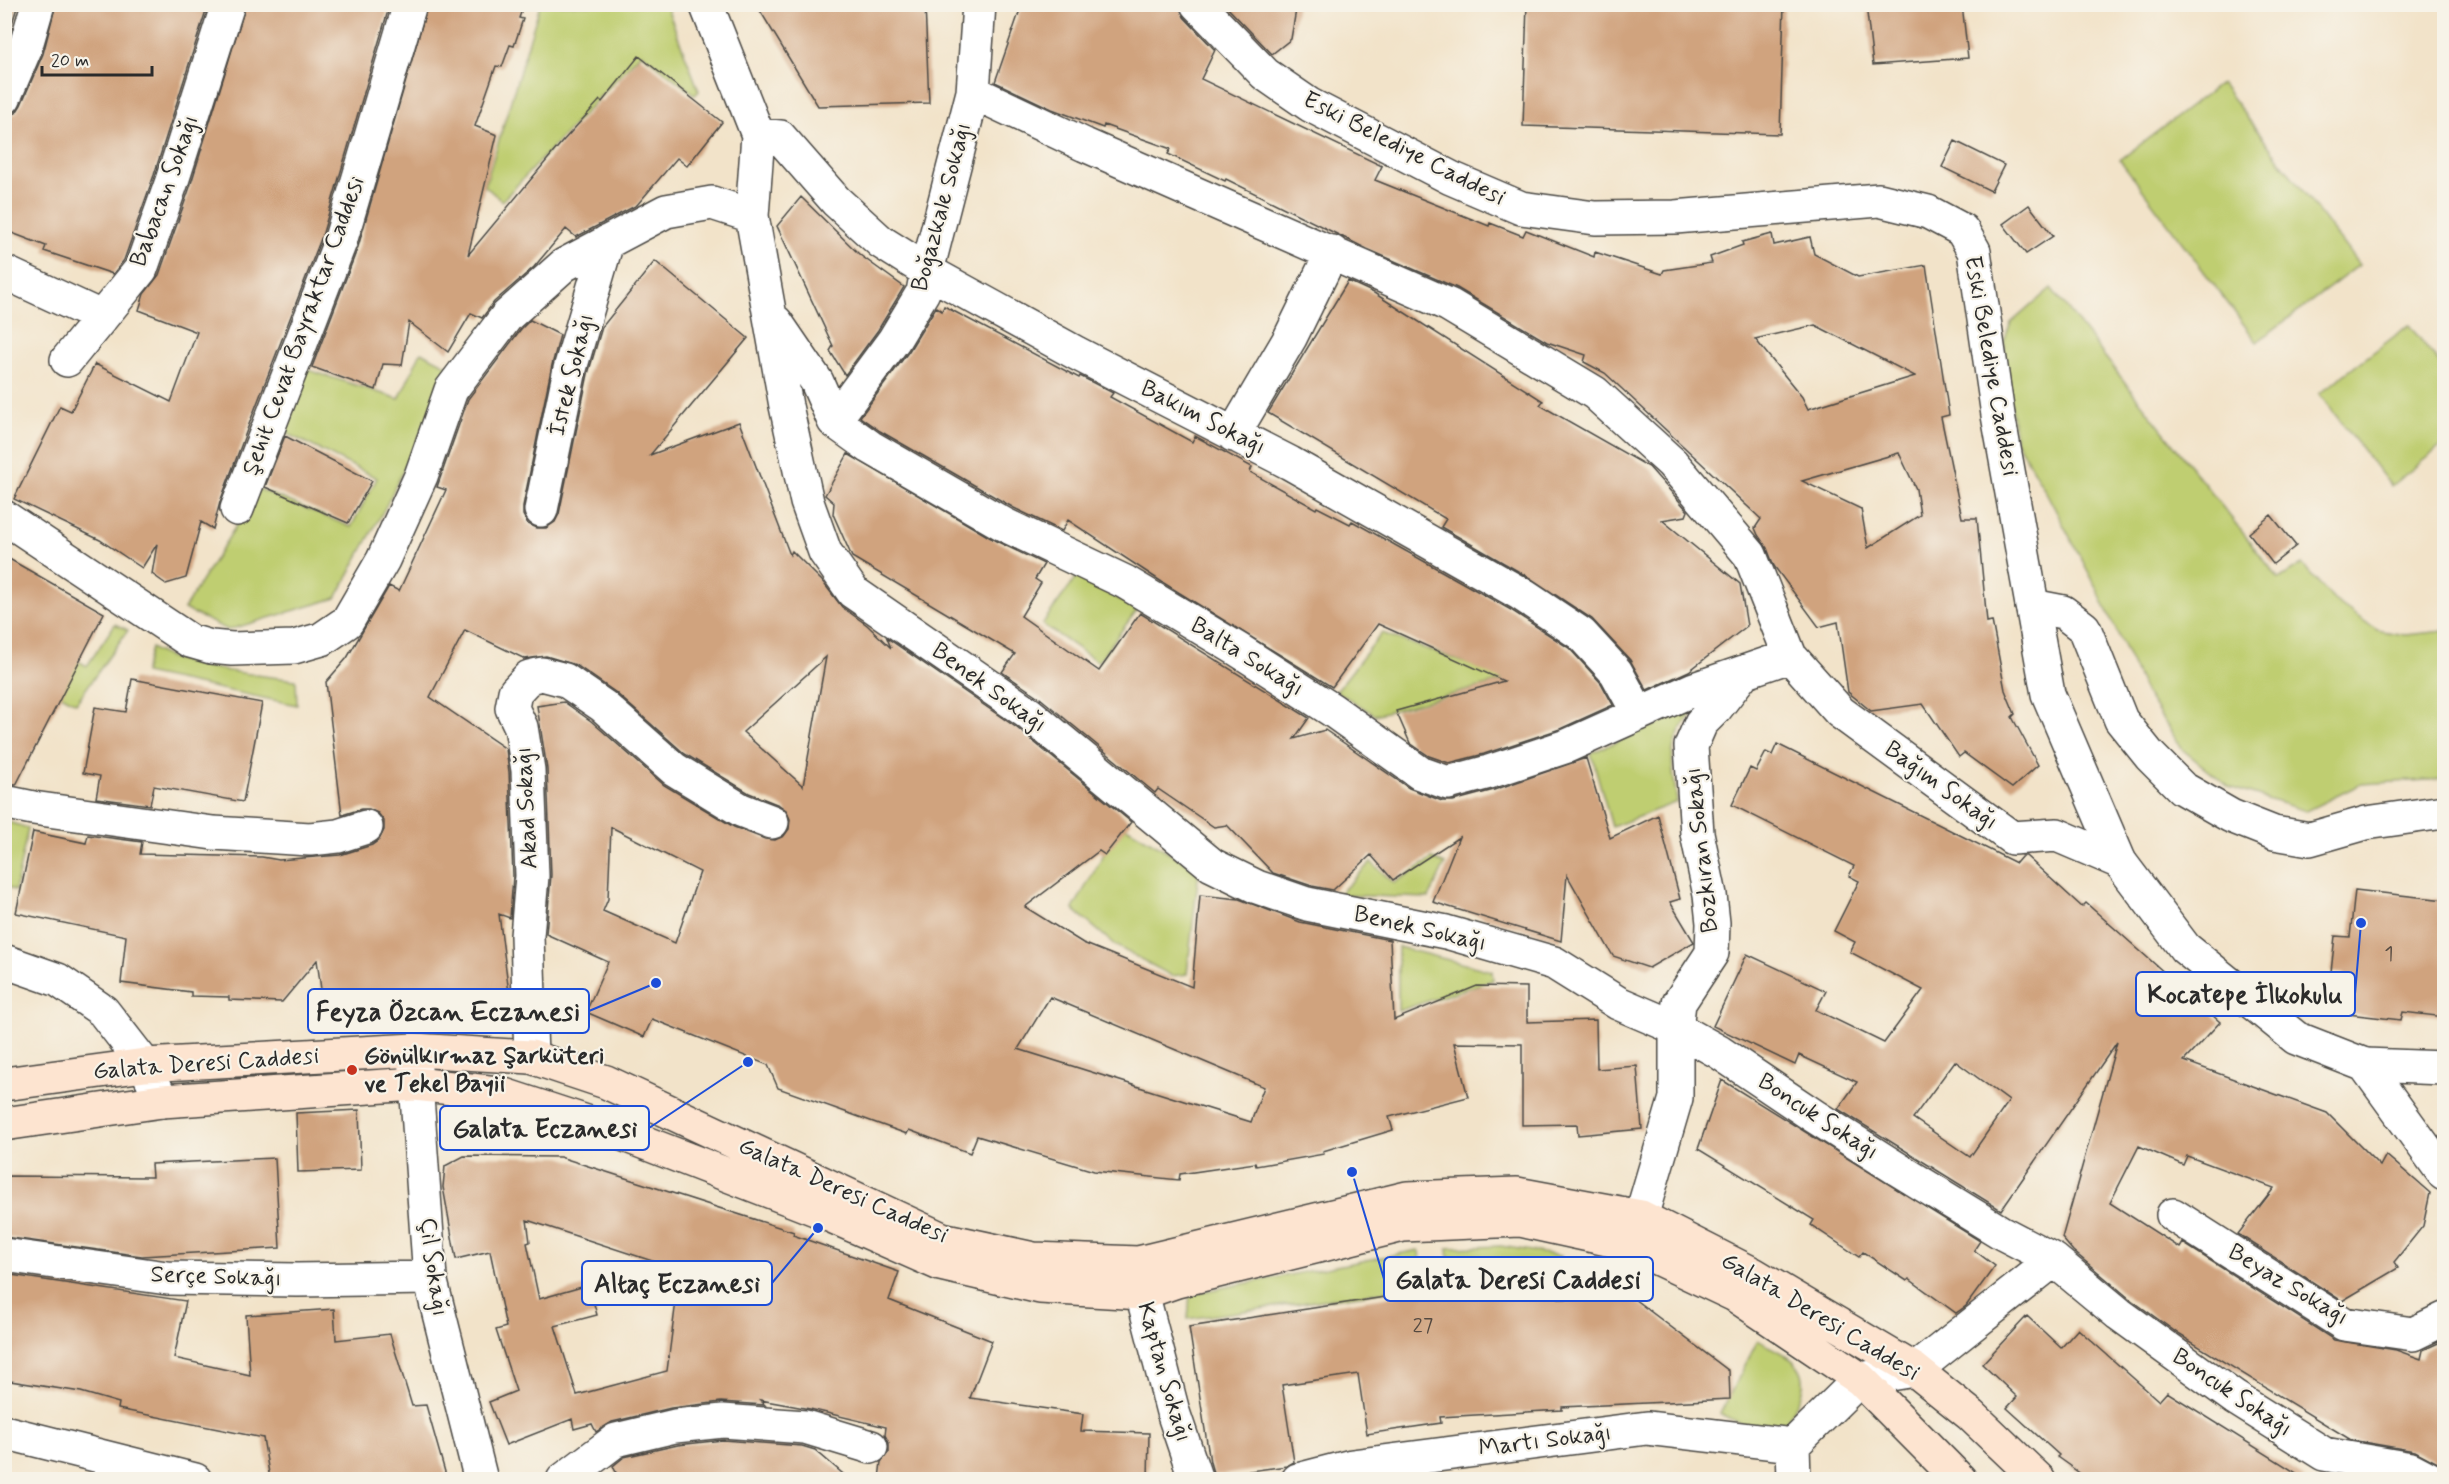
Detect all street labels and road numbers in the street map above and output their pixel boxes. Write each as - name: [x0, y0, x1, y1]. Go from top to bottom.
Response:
- street label: Eski Belediye Caddesi: [1298, 85, 1510, 213]
- street label: Babacan Sokağı: [123, 111, 207, 271]
- street label: Boğazkale Sokağı: [905, 119, 979, 295]
- street label: Şehit Cevat Bayraktar Caddesi: [235, 172, 373, 480]
- street label: Eski Belediye Caddesi: [1956, 253, 2026, 479]
- street label: İstek Sokağı: [542, 311, 602, 439]
- street label: Bakım Sokağı: [1135, 373, 1271, 463]
- street label: Balta Sokağı: [1185, 610, 1309, 704]
- street label: Benek Sokağı: [925, 636, 1053, 740]
- street label: Bağım Sokağı: [1878, 734, 2004, 838]
- street label: Akad Sokağı: [508, 746, 546, 870]
- street label: Bozkıran Sokağı: [1678, 766, 1726, 934]
- street label: Benek Sokağı: [1351, 899, 1489, 959]
- street label: Galata Deresi Caddesi: [92, 1041, 320, 1087]
- street label: Boncuk Sokağı: [1752, 1066, 1884, 1168]
- street label: Galata Deresi Caddesi: [733, 1131, 953, 1251]
- street label: Çil Sokağı: [411, 1216, 455, 1318]
- street label: Beyaz Sokağı: [2222, 1237, 2354, 1333]
- street label: Galata Deresi Caddesi: [1715, 1245, 1925, 1389]
- street label: Serçe Sokağı: [150, 1259, 282, 1295]
- street label: Kaptan Sokağı: [1129, 1299, 1199, 1445]
- street label: Boncuk Sokağı: [2166, 1342, 2298, 1444]
- street label: Martı Sokağı: [1477, 1417, 1613, 1465]

